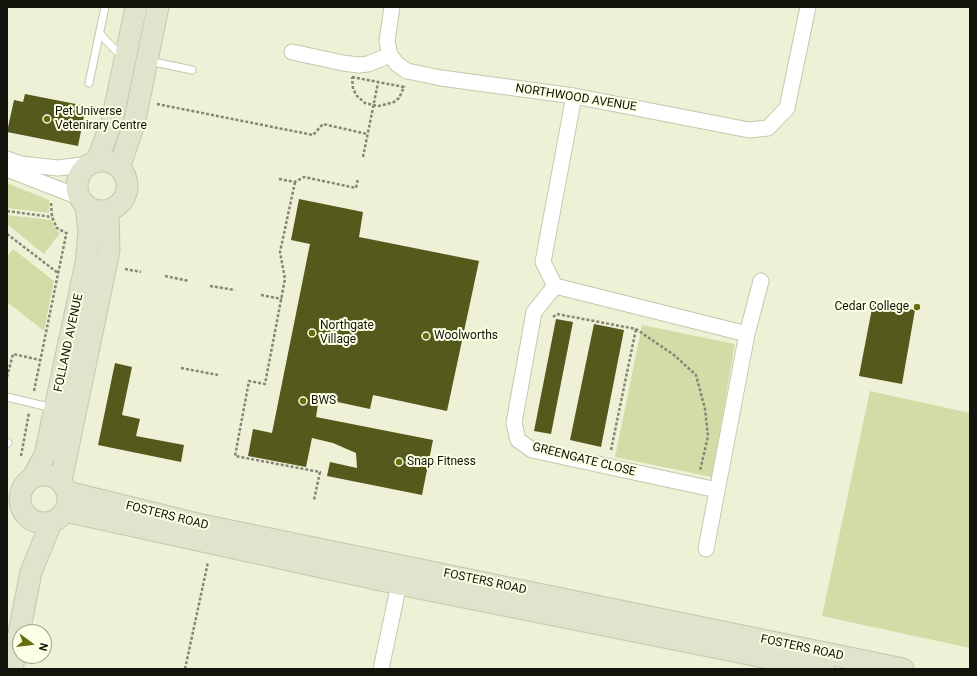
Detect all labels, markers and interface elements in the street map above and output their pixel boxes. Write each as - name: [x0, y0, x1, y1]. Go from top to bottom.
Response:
- street label: NORTHWOOD AVENUE: [514, 81, 638, 115]
- place label: Pet Universe Vetenirary Centre: [55, 105, 147, 133]
- marker: Pet Universe Vetenirary Centre: [42, 114, 52, 124]
- street label: FOLLAND AVENUE: [52, 293, 86, 393]
- place label: Cedar College: [835, 300, 909, 314]
- marker: Cedar College: [912, 302, 922, 312]
- place label: Northgate Village: [320, 319, 374, 347]
- marker: Northgate Village: [307, 328, 317, 338]
- place label: Woolworths: [434, 329, 498, 343]
- marker: Woolworths: [421, 331, 431, 341]
- place label: BWS: [311, 394, 336, 408]
- marker: BWS: [298, 396, 308, 406]
- street label: GREENGATE CLOSE: [531, 440, 637, 480]
- place label: Snap Fitness: [407, 455, 476, 469]
- marker: Snap Fitness: [394, 457, 404, 467]
- street label: FOSTERS ROAD: [124, 499, 210, 533]
- street label: FOSTERS ROAD: [442, 566, 528, 598]
- north arrow: [12, 624, 52, 664]
- street label: FOSTERS ROAD: [759, 632, 845, 664]
- text: N: [36, 642, 50, 652]

